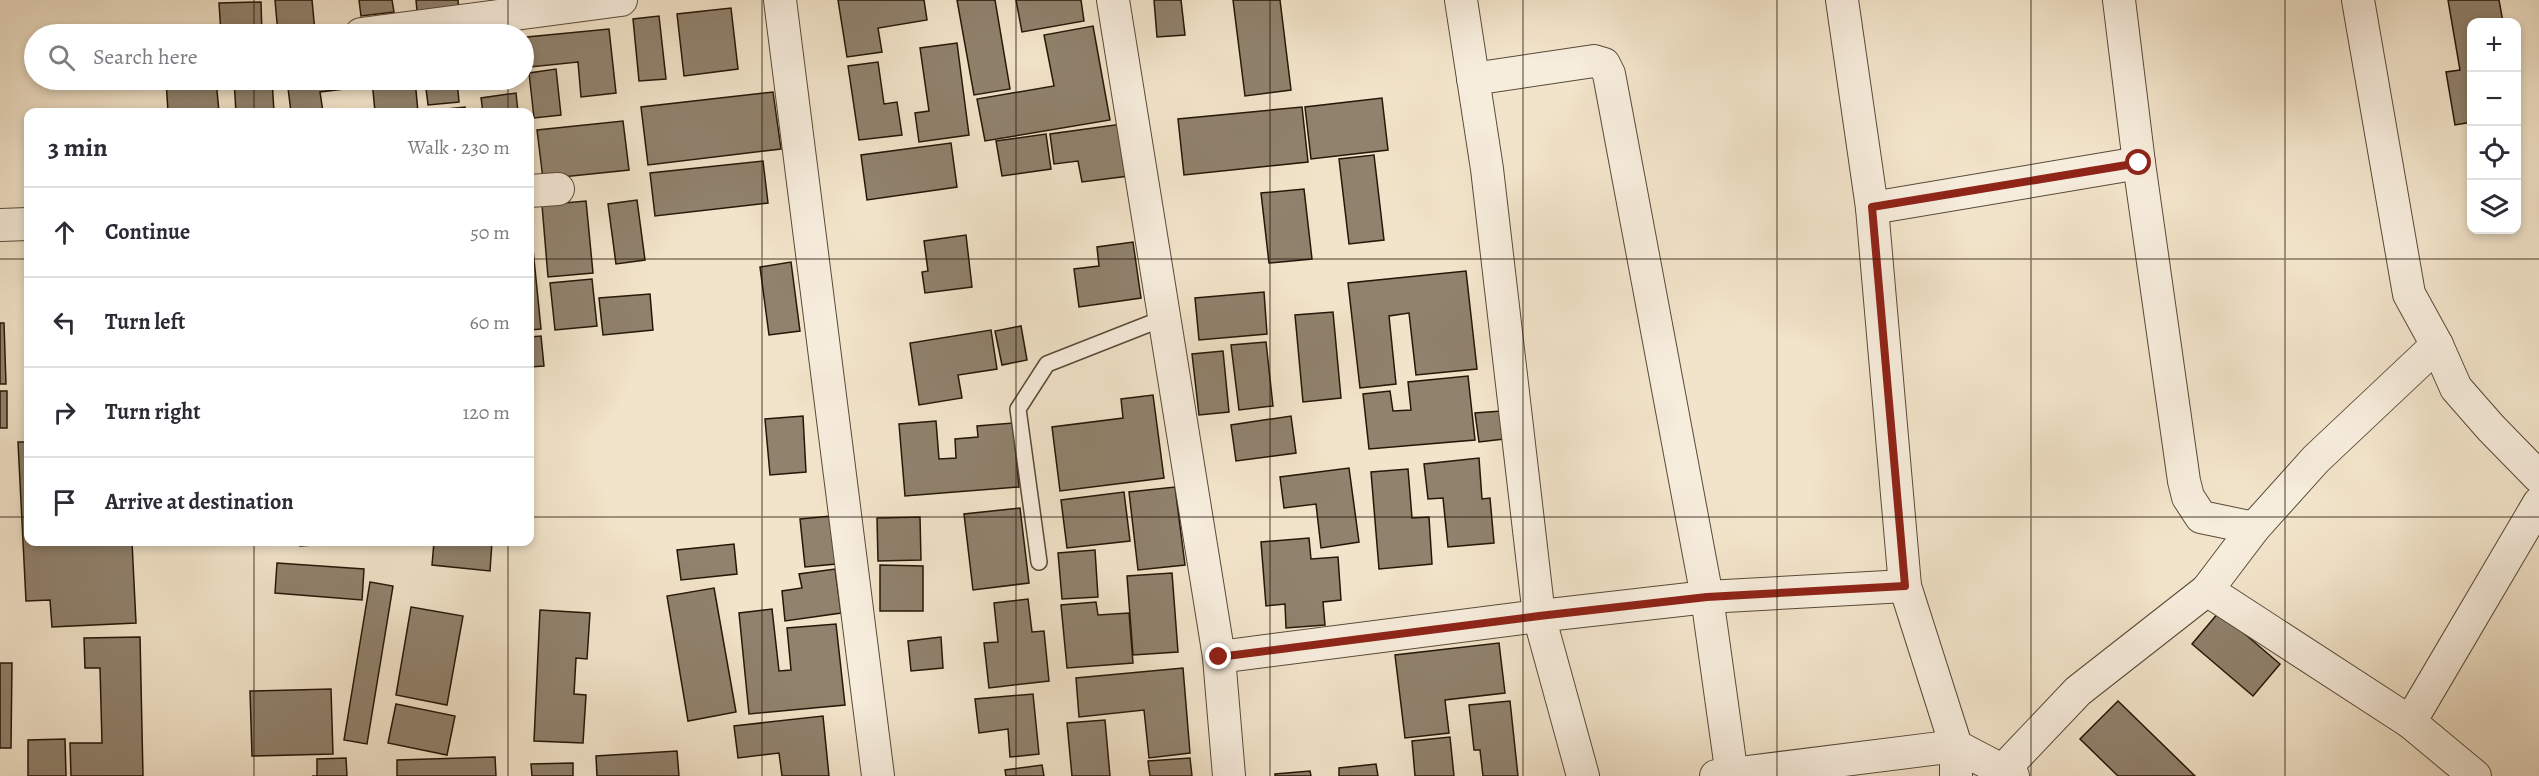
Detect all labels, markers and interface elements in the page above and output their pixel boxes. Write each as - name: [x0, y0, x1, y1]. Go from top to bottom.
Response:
- map controls: [2467, 18, 2521, 234]
- button: +: [2467, 18, 2521, 72]
- search box: [24, 24, 534, 90]
- icon: search: [45, 41, 78, 74]
- text: Search here: [93, 42, 198, 72]
- button: −: [2467, 72, 2521, 126]
- button: locate: [2467, 126, 2521, 180]
- text: 3 min: [48, 130, 108, 165]
- text: Walk · 230 m: [408, 134, 510, 161]
- route start: [2125, 149, 2151, 175]
- button: layers: [2467, 180, 2521, 234]
- icon: ahead: [48, 216, 81, 249]
- text: Continue: [105, 217, 190, 247]
- text: 50 m: [470, 219, 510, 246]
- icon: left: [48, 306, 81, 339]
- text: Turn left: [105, 307, 185, 337]
- text: 60 m: [470, 309, 510, 336]
- icon: right: [48, 396, 81, 429]
- text: Turn right: [105, 397, 201, 427]
- text: 120 m: [462, 399, 510, 426]
- icon: arrive: [48, 486, 81, 519]
- text: Arrive at destination: [105, 487, 294, 517]
- route end: [1205, 643, 1231, 669]

